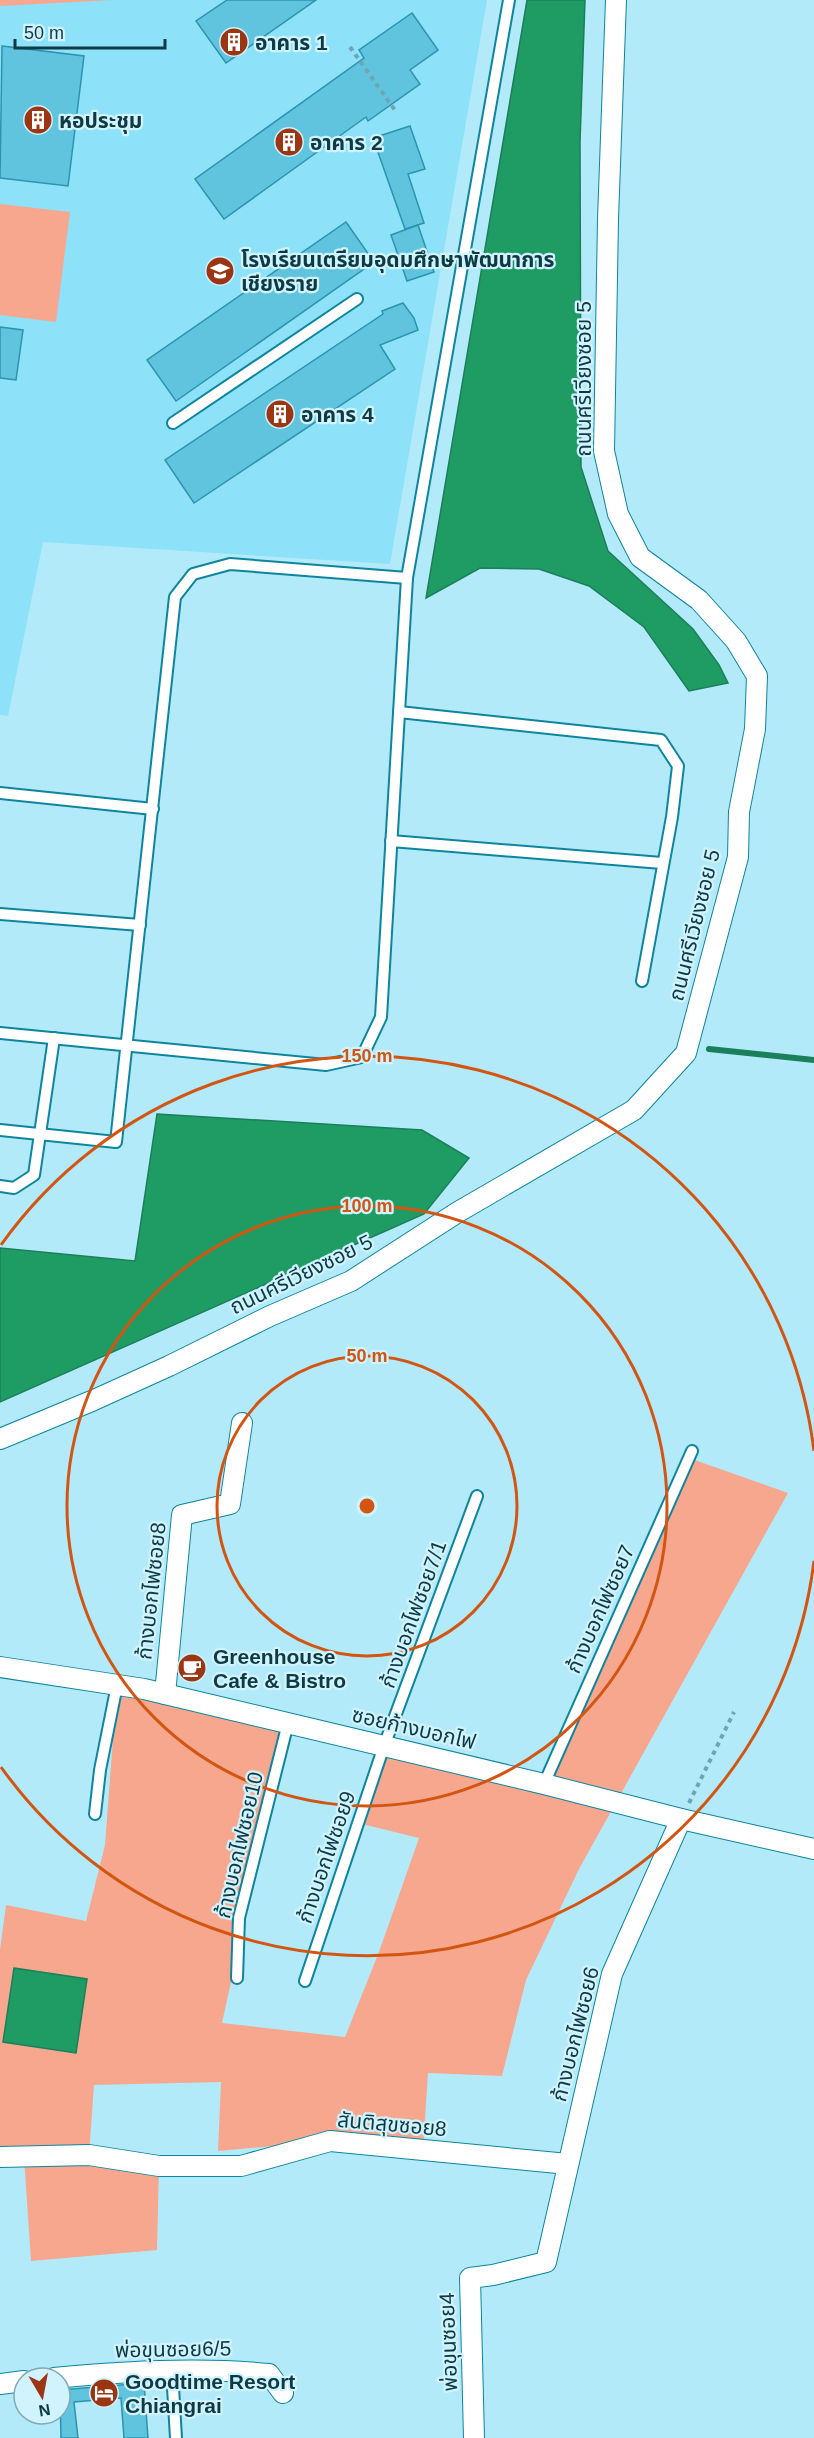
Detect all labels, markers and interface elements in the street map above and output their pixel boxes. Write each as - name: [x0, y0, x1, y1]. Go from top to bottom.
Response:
- scale bar: [15, 12, 165, 50]
- text: 50 m: [24, 23, 64, 43]
- building icon: อาคาร 1: [218, 26, 250, 58]
- place label: อาคาร 1: [255, 31, 328, 54]
- building icon: หอประชุม: [22, 104, 54, 136]
- place label: หอประชุม: [59, 109, 142, 134]
- building icon: อาคาร 2: [273, 126, 305, 158]
- place label: อาคาร 2: [310, 131, 383, 154]
- place label: โรงเรียนเตรียมอุดมศึกษาพัฒนาการ เชียงราย: [241, 248, 554, 295]
- school or university icon: โรงเรียนเตรียมอุดมศึกษาพัฒนาการ เชียงราย: [204, 255, 236, 287]
- street label: ถนนศรีเวียงซอย 5: [572, 301, 595, 457]
- building icon: อาคาร 4: [264, 398, 296, 430]
- place label: อาคาร 4: [301, 403, 374, 426]
- street label: ถนนศรีเวียงซอย 5: [664, 847, 724, 1003]
- text: 150 m: [341, 1046, 393, 1066]
- text: 100 m: [341, 1196, 393, 1216]
- street label: ถนนศรีเวียงซอย 5: [226, 1230, 376, 1318]
- text: 50 m: [346, 1346, 388, 1366]
- centre of rings: [357, 1496, 377, 1516]
- street label: ก้างบอกไฟซอย8: [132, 1521, 170, 1661]
- street label: ก้างบอกไฟซอย7/1: [376, 1537, 450, 1691]
- street label: ก้างบอกไฟซอย7: [561, 1541, 639, 1677]
- place label: Greenhouse Cafe & Bistro: [213, 1645, 346, 1692]
- cafe icon: Greenhouse Cafe & Bistro: [176, 1652, 208, 1684]
- street label: ซอยก้างบอกไฟ: [350, 1703, 478, 1753]
- street label: ก้างบอกไฟซอย10: [211, 1770, 267, 1920]
- street label: ก้างบอกไฟซอย9: [293, 1788, 359, 1926]
- street label: ก้างบอกไฟซอย6: [547, 1964, 603, 2104]
- street label: สันติสุขซอย8: [336, 2108, 448, 2142]
- street label: พ่อขุนซอย4: [435, 2292, 463, 2392]
- street label: พ่อขุนซอย6/5: [115, 2336, 231, 2364]
- north arrow: [12, 2366, 72, 2426]
- place label: Goodtime Resort Chiangrai: [125, 2370, 295, 2417]
- hotel icon: Goodtime Resort Chiangrai: [88, 2377, 120, 2409]
- text: N: [37, 2401, 52, 2420]

